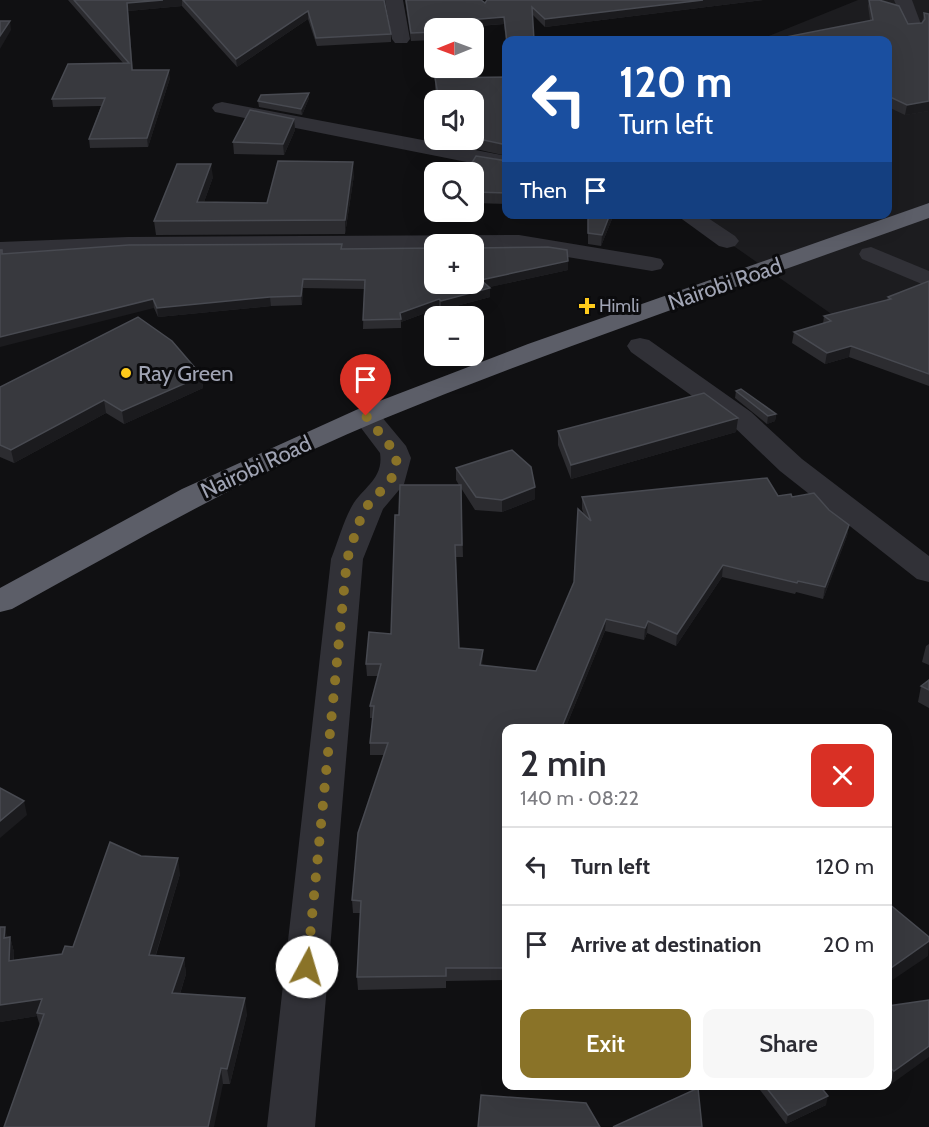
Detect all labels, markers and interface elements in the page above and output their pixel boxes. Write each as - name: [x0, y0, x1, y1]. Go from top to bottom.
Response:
- north arrow: [424, 18, 484, 78]
- map controls: [424, 18, 484, 366]
- text: 120 m: [619, 56, 732, 108]
- icon: left: [520, 60, 598, 138]
- button: sound: [424, 90, 484, 150]
- text: Turn left: [619, 108, 713, 141]
- button: search: [424, 162, 484, 222]
- icon: arrive: [579, 174, 612, 207]
- text: Then: [520, 177, 567, 204]
- button: +: [424, 234, 484, 294]
- street label: Nairobi Road: [664, 252, 786, 316]
- place label: Himli: [599, 295, 639, 317]
- marker: Himli: [580, 299, 594, 313]
- button: −: [424, 306, 484, 366]
- pin: [340, 354, 391, 416]
- place label: Ray Green: [138, 360, 233, 387]
- icon: arrive: [349, 363, 382, 396]
- marker: Ray Green: [119, 366, 133, 380]
- street label: Nairobi Road: [196, 430, 316, 504]
- text: 2 min: [520, 741, 607, 785]
- button: close: [811, 744, 874, 807]
- text: 140 m · 08:22: [520, 786, 639, 810]
- icon: left: [520, 850, 553, 883]
- text: Turn left: [571, 853, 650, 880]
- text: 120 m: [816, 853, 874, 880]
- icon: arrive: [520, 928, 553, 961]
- text: Arrive at destination: [571, 931, 761, 958]
- text: 20 m: [823, 931, 874, 958]
- position arrow: [275, 935, 339, 999]
- button: Exit: [520, 1009, 691, 1078]
- button: Share: [703, 1009, 874, 1078]

